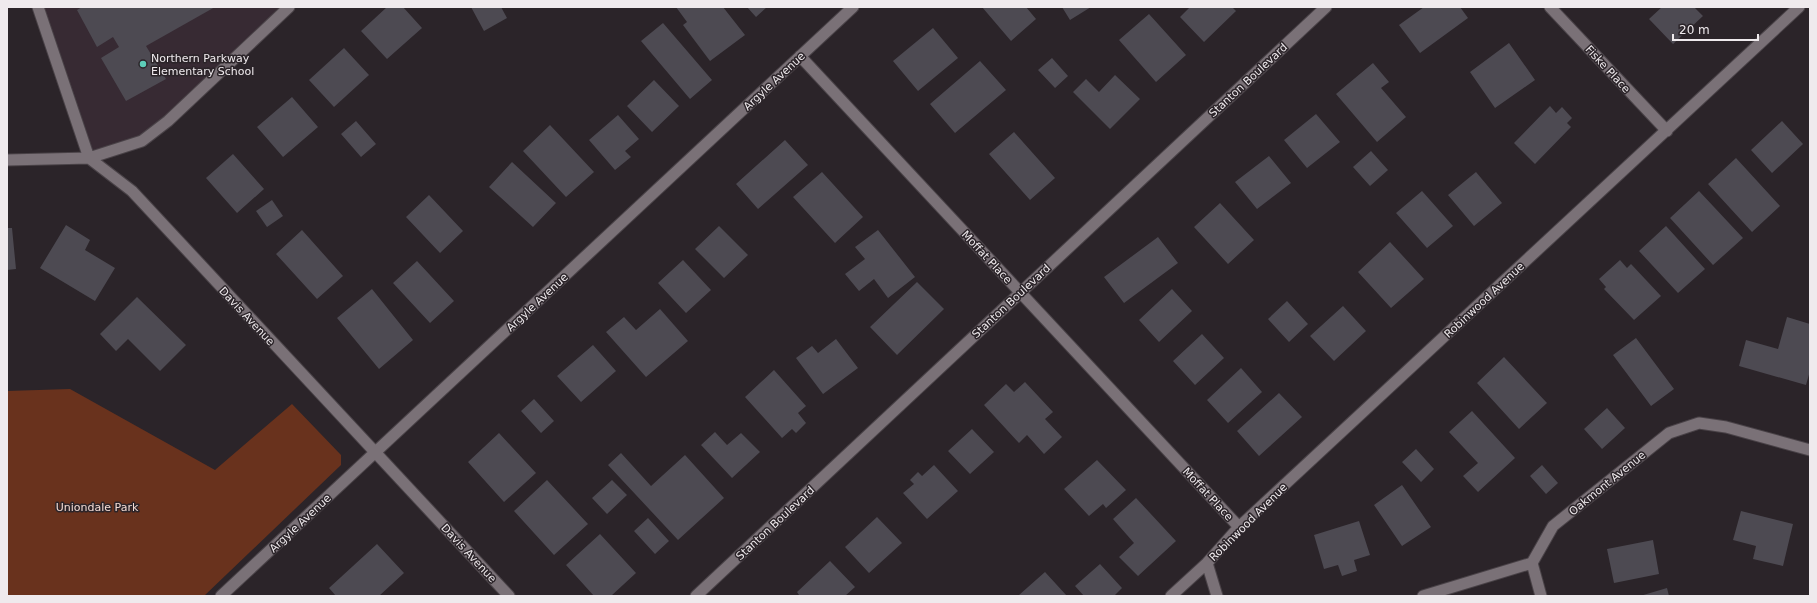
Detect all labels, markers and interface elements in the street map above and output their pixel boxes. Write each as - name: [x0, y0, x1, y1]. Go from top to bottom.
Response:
- scale bar: [1673, 16, 1758, 42]
- text: 20 m: [1679, 23, 1710, 37]
- street label: Stanton Boulevard: [1207, 41, 1290, 120]
- street label: Fiske Place: [1582, 43, 1633, 96]
- street label: Argyle Avenue: [741, 49, 808, 113]
- place label: Northern Parkway Elementary School: [151, 52, 254, 78]
- marker: Northern Parkway Elementary School: [138, 59, 148, 69]
- street label: Moffat Place: [959, 228, 1015, 287]
- street label: Robinwood Avenue: [1442, 260, 1527, 341]
- street label: Stanton Boulevard: [970, 262, 1053, 341]
- street label: Argyle Avenue: [504, 270, 571, 334]
- street label: Davis Avenue: [216, 285, 277, 348]
- street label: Oakmont Avenue: [1566, 448, 1648, 518]
- street label: Moffat Place: [1180, 465, 1236, 524]
- street label: Robinwood Avenue: [1207, 481, 1290, 564]
- street label: Stanton Boulevard: [734, 484, 817, 563]
- street label: Argyle Avenue: [267, 491, 334, 555]
- park label: Uniondale Park: [56, 501, 139, 514]
- street label: Davis Avenue: [438, 522, 499, 585]

